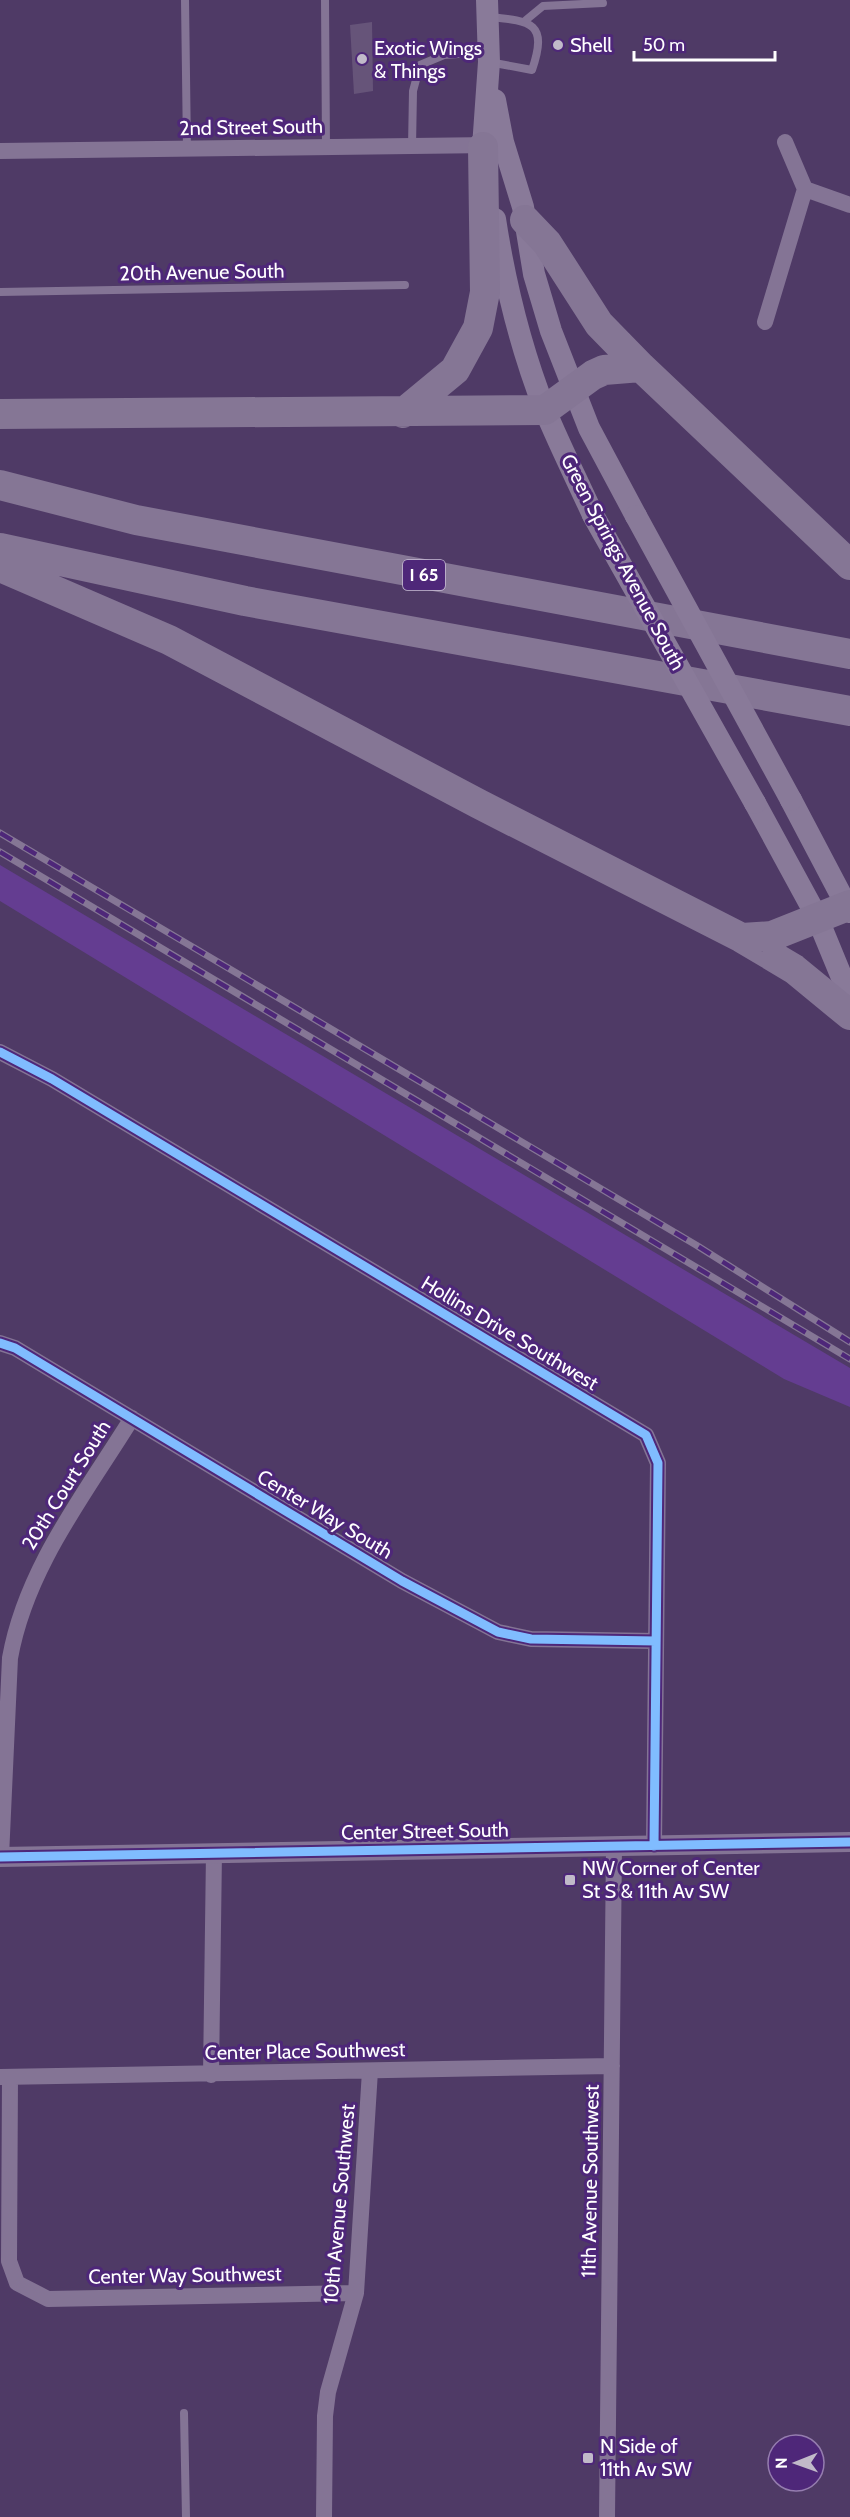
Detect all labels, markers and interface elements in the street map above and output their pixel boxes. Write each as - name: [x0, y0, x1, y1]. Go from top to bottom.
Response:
- scale bar: [634, 24, 775, 62]
- place label: Shell: [570, 33, 612, 57]
- text: 50 m: [643, 34, 685, 56]
- place label: Exotic Wings & Things: [374, 36, 482, 83]
- marker: Shell: [551, 38, 565, 52]
- marker: Exotic Wings & Things: [355, 52, 369, 66]
- street label: 2nd Street South: [179, 114, 323, 140]
- street label: 20th Avenue South: [119, 259, 285, 285]
- street label: Green Springs Avenue South: [556, 450, 690, 674]
- road number: I 65: [403, 560, 445, 590]
- street label: Hollins Drive Southwest: [417, 1271, 603, 1395]
- street label: 20th Court South: [17, 1416, 115, 1554]
- street label: Center Way South: [253, 1464, 397, 1564]
- street label: Center Street South: [341, 1818, 509, 1844]
- place label: NW Corner of Center St S & 11th Av SW: [582, 1856, 760, 1903]
- marker: NW Corner of Center St S & 11th Av SW: [563, 1873, 577, 1887]
- street label: Center Place Southwest: [205, 2037, 406, 2065]
- street label: 11th Avenue Southwest: [576, 2084, 604, 2278]
- street label: 10th Avenue Southwest: [318, 2103, 360, 2305]
- street label: Center Way Southwest: [88, 2261, 282, 2289]
- north arrow: [766, 2433, 826, 2493]
- place label: N Side of 11th Av SW: [600, 2434, 692, 2481]
- marker: N Side of 11th Av SW: [581, 2451, 595, 2465]
- text: N: [772, 2457, 791, 2469]

